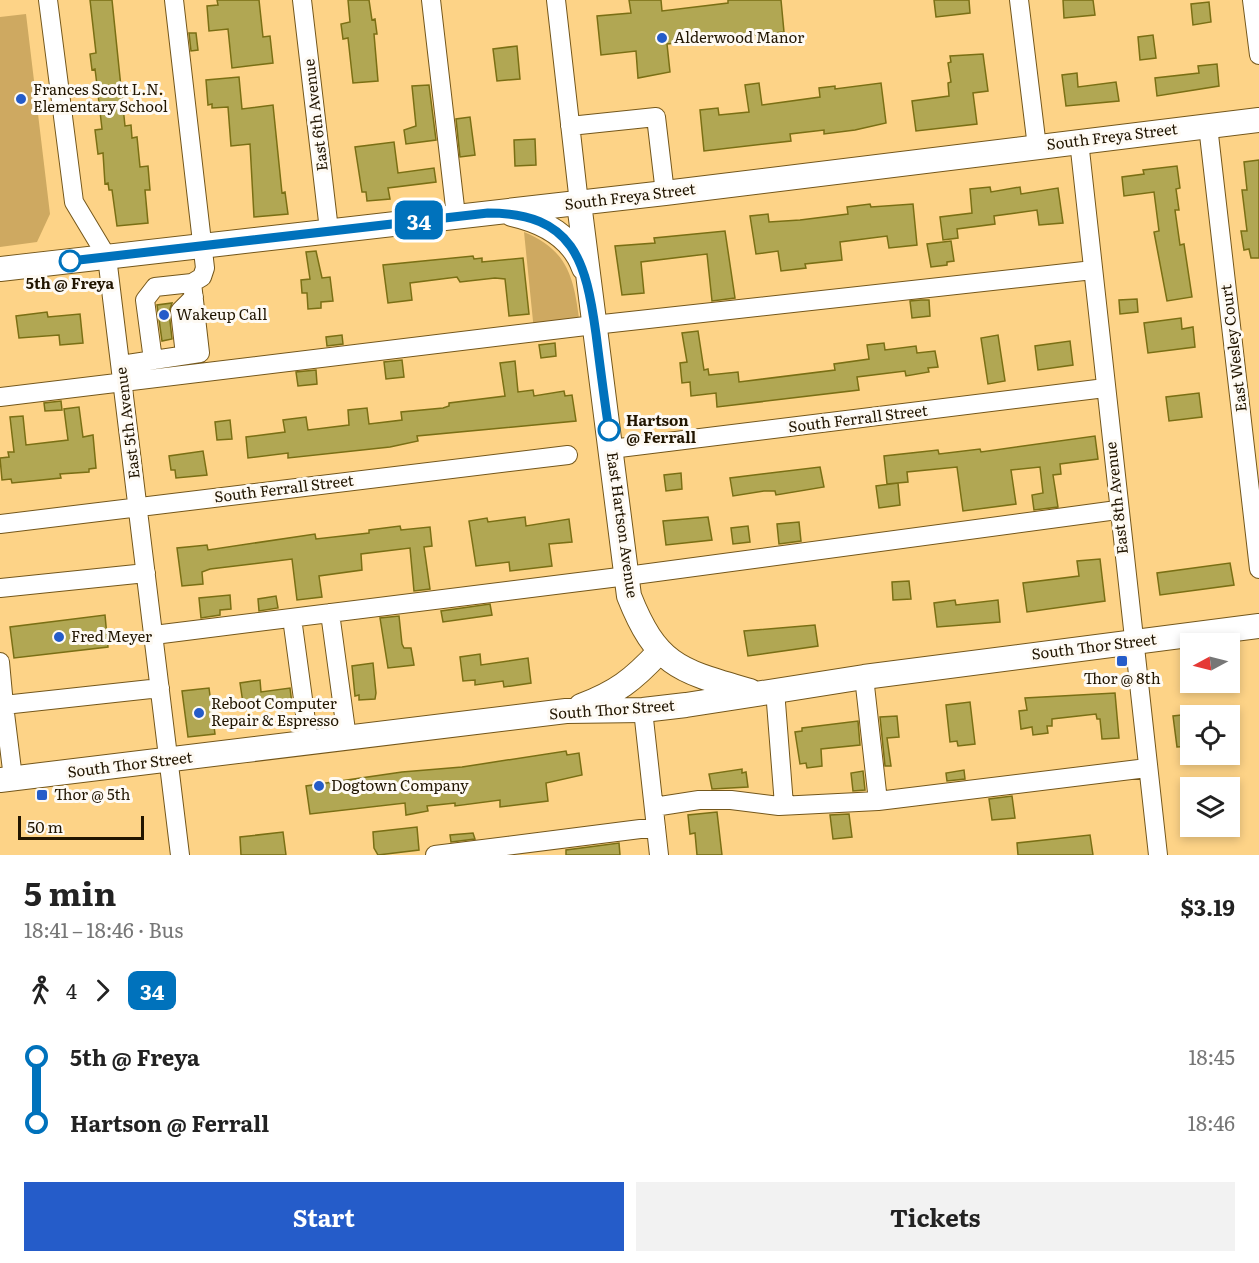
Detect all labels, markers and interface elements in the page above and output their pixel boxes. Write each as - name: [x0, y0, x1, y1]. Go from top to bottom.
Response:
- place label: Alderwood Manor: [674, 25, 804, 48]
- marker: Alderwood Manor: [655, 31, 669, 45]
- street label: East 6th Avenue: [296, 58, 333, 173]
- place label: Frances Scott L.N. Elementary School: [33, 77, 168, 117]
- marker: Frances Scott L.N. Elementary School: [14, 92, 28, 106]
- street label: South Freya Street: [1045, 116, 1179, 155]
- street label: South Freya Street: [563, 176, 697, 215]
- line badge: 34: [392, 200, 446, 240]
- text: 34: [407, 205, 431, 236]
- marker: 5th @ Freya: [59, 250, 81, 272]
- place label: 5th @ Freya: [26, 271, 115, 294]
- street label: East Wesley Court: [1213, 283, 1252, 413]
- place label: Wakeup Call: [176, 302, 267, 325]
- marker: Wakeup Call: [157, 308, 171, 322]
- street label: East 5th Avenue: [108, 366, 145, 480]
- street label: South Ferrall Street: [787, 398, 929, 437]
- place label: Hartson @ Ferrall: [626, 408, 697, 448]
- marker: Hartson @ Ferrall: [598, 419, 620, 441]
- street label: East 8th Avenue: [1098, 441, 1133, 556]
- street label: East Hartson Avenue: [602, 450, 645, 600]
- street label: South Ferrall Street: [213, 468, 355, 507]
- place label: Fred Meyer: [71, 624, 152, 647]
- street label: South Thor Street: [1030, 626, 1158, 665]
- marker: Fred Meyer: [52, 630, 66, 644]
- north arrow: [1180, 633, 1240, 693]
- map controls: [1180, 633, 1240, 837]
- marker: Thor @ 8th: [1115, 654, 1129, 668]
- place label: Thor @ 8th: [1083, 666, 1161, 689]
- place label: Reboot Computer Repair & Espresso: [211, 691, 339, 731]
- street label: South Thor Street: [548, 693, 675, 724]
- button: locate: [1180, 705, 1240, 765]
- marker: Reboot Computer Repair & Espresso: [192, 706, 206, 720]
- street label: South Thor Street: [66, 744, 194, 783]
- place label: Dogtown Company: [331, 773, 469, 796]
- button: layers: [1180, 777, 1240, 837]
- marker: Dogtown Company: [312, 779, 326, 793]
- place label: Thor @ 5th: [54, 782, 131, 805]
- marker: Thor @ 5th: [35, 788, 49, 802]
- scale bar: [18, 813, 144, 840]
- text: 50 m: [27, 814, 63, 838]
- text: 5 min: [24, 867, 116, 916]
- text: $3.19: [1181, 890, 1235, 923]
- text: 18:41 – 18:46 · Bus: [24, 914, 183, 944]
- icon: walk: [24, 974, 57, 1007]
- icon: forward: [86, 974, 119, 1007]
- text: 4: [66, 975, 77, 1005]
- text: 34: [140, 975, 164, 1006]
- text: 5th @ Freya: [70, 1040, 200, 1073]
- text: 18:45: [1188, 1041, 1235, 1071]
- text: Hartson @ Ferrall: [70, 1106, 269, 1139]
- text: 18:46: [1188, 1107, 1235, 1137]
- button: Start: [24, 1182, 624, 1251]
- button: Tickets: [636, 1182, 1235, 1251]

